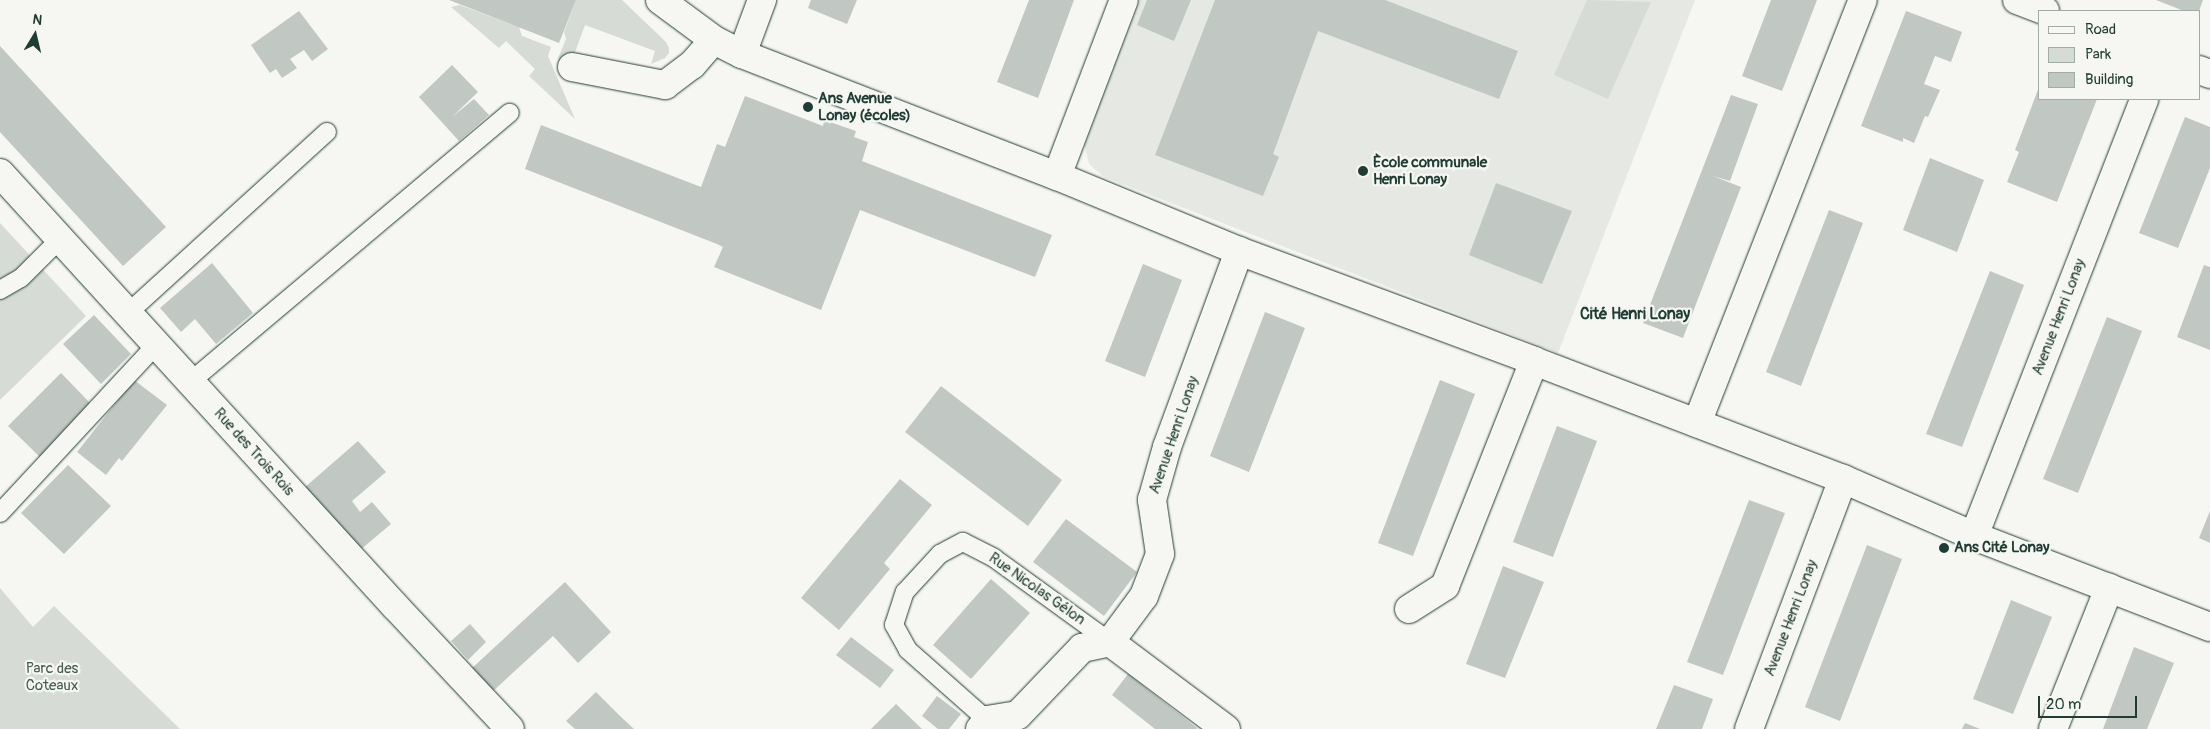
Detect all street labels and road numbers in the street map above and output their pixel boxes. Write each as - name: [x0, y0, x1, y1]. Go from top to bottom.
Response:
- street label: Avenue Henri Lonay: [2028, 256, 2090, 378]
- street label: Avenue Henri Lonay: [1145, 374, 1203, 496]
- street label: Rue des Trois Rois: [210, 405, 298, 499]
- street label: Rue Nicolas Gélon: [985, 549, 1089, 629]
- street label: Avenue Henri Lonay: [1760, 557, 1822, 679]

